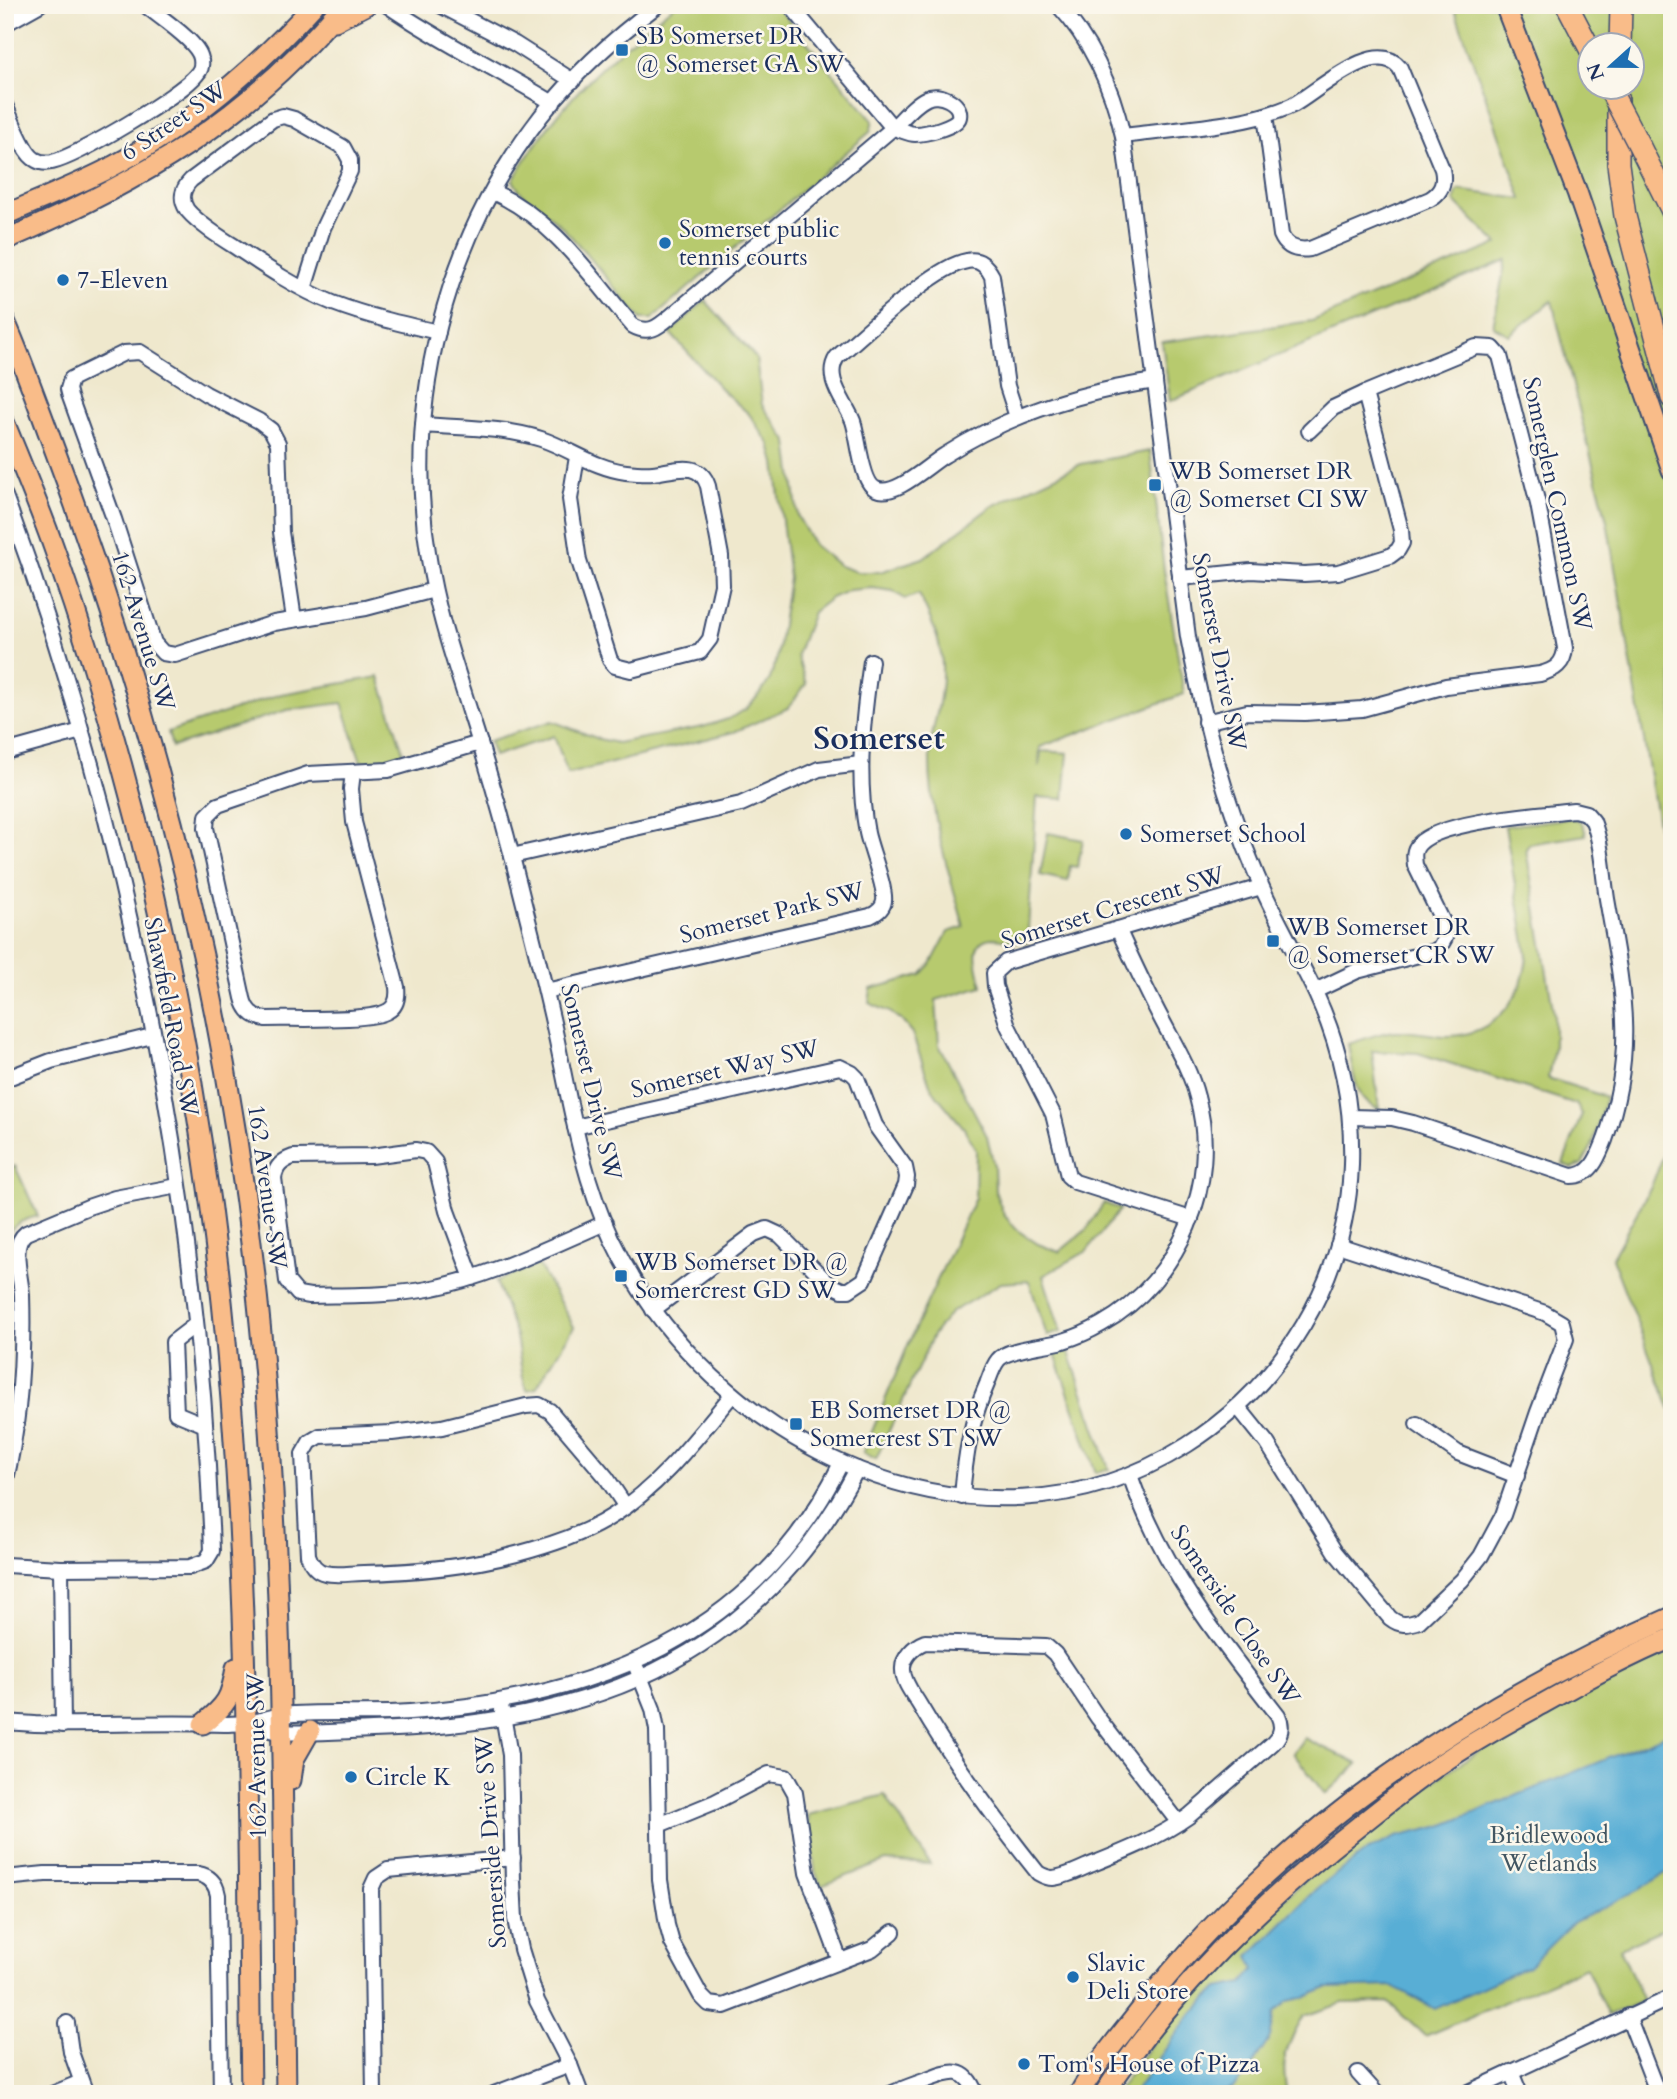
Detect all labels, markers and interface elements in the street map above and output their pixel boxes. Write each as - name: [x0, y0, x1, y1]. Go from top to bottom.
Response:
- place label: SB Somerset DR @ Somerset GA SW: [636, 20, 845, 81]
- north arrow: [1576, 32, 1646, 102]
- marker: SB Somerset DR @ Somerset GA SW: [614, 42, 630, 58]
- text: N: [1581, 59, 1611, 84]
- street label: 6 Street SW: [114, 73, 234, 169]
- place label: Somerset public tennis courts: [679, 213, 840, 274]
- marker: Somerset public tennis courts: [657, 235, 673, 251]
- place label: 7-Eleven: [77, 264, 169, 297]
- marker: 7-Eleven: [55, 272, 71, 288]
- street label: Somerglen Common SW: [1514, 374, 1600, 635]
- place label: WB Somerset DR @ Somerset CI SW: [1168, 455, 1369, 516]
- marker: WB Somerset DR @ Somerset CI SW: [1147, 477, 1163, 493]
- street label: 162 Avenue SW: [103, 547, 183, 716]
- street label: Somerset Drive SW: [1184, 550, 1254, 754]
- district label: Somerset: [813, 717, 945, 761]
- place label: Somerset School: [1140, 818, 1306, 851]
- marker: Somerset School: [1118, 826, 1134, 842]
- street label: Somerset Crescent SW: [997, 858, 1229, 958]
- street label: Somerset Park SW: [676, 874, 868, 952]
- place label: WB Somerset DR @ Somerset CR SW: [1286, 911, 1495, 972]
- street label: Shawfield Road SW: [136, 915, 207, 1120]
- marker: WB Somerset DR @ Somerset CR SW: [1265, 933, 1281, 949]
- street label: Somerset Drive SW: [552, 980, 630, 1184]
- street label: Somerset Way SW: [628, 1031, 823, 1107]
- street label: 162 Avenue SW: [239, 1102, 295, 1272]
- place label: WB Somerset DR @ Somercrest GD SW: [634, 1246, 848, 1307]
- marker: WB Somerset DR @ Somercrest GD SW: [613, 1268, 629, 1284]
- place label: EB Somerset DR @ Somercrest ST SW: [810, 1394, 1011, 1455]
- marker: EB Somerset DR @ Somercrest ST SW: [788, 1416, 804, 1432]
- street label: Somerside Close SW: [1162, 1518, 1308, 1712]
- street label: 162 Avenue SW: [239, 1672, 275, 1839]
- street label: Somerside Drive SW: [467, 1734, 515, 1949]
- place label: Circle K: [365, 1761, 451, 1794]
- marker: Circle K: [343, 1769, 359, 1785]
- park label: Bridlewood Wetlands: [1489, 1819, 1609, 1880]
- place label: Slavic Deli Store: [1087, 1947, 1189, 2008]
- marker: Slavic Deli Store: [1065, 1969, 1081, 1985]
- place label: Tom's House of Pizza: [1038, 2048, 1260, 2081]
- marker: Tom's House of Pizza: [1016, 2056, 1032, 2072]

